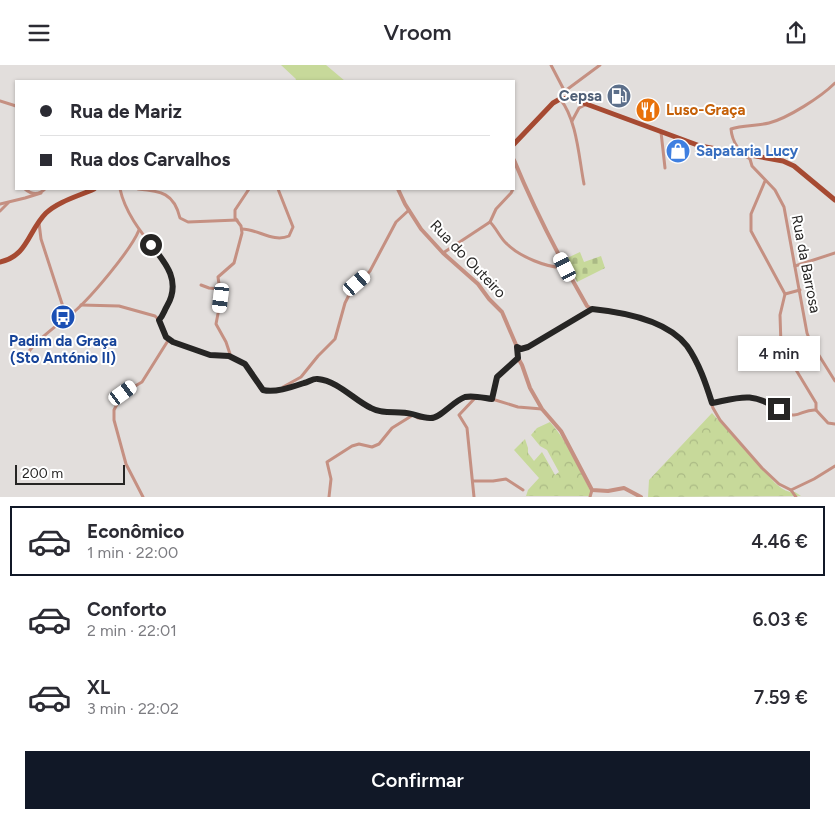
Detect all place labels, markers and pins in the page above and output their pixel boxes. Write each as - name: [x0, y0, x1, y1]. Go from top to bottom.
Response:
- fuel station icon: Cepsa: [606, 83, 632, 109]
- place label: Cepsa: [559, 87, 602, 105]
- restaurant icon: Luso-Graça: [635, 97, 661, 123]
- place label: Luso-Graça: [666, 101, 745, 119]
- shop icon: Sapataria Lucy: [665, 138, 691, 164]
- place label: Sapataria Lucy: [696, 142, 799, 160]
- bus stop icon: Padim da Graça (Sto António II): [50, 304, 76, 330]
- place label: Padim da Graça (Sto António II): [9, 332, 117, 367]

